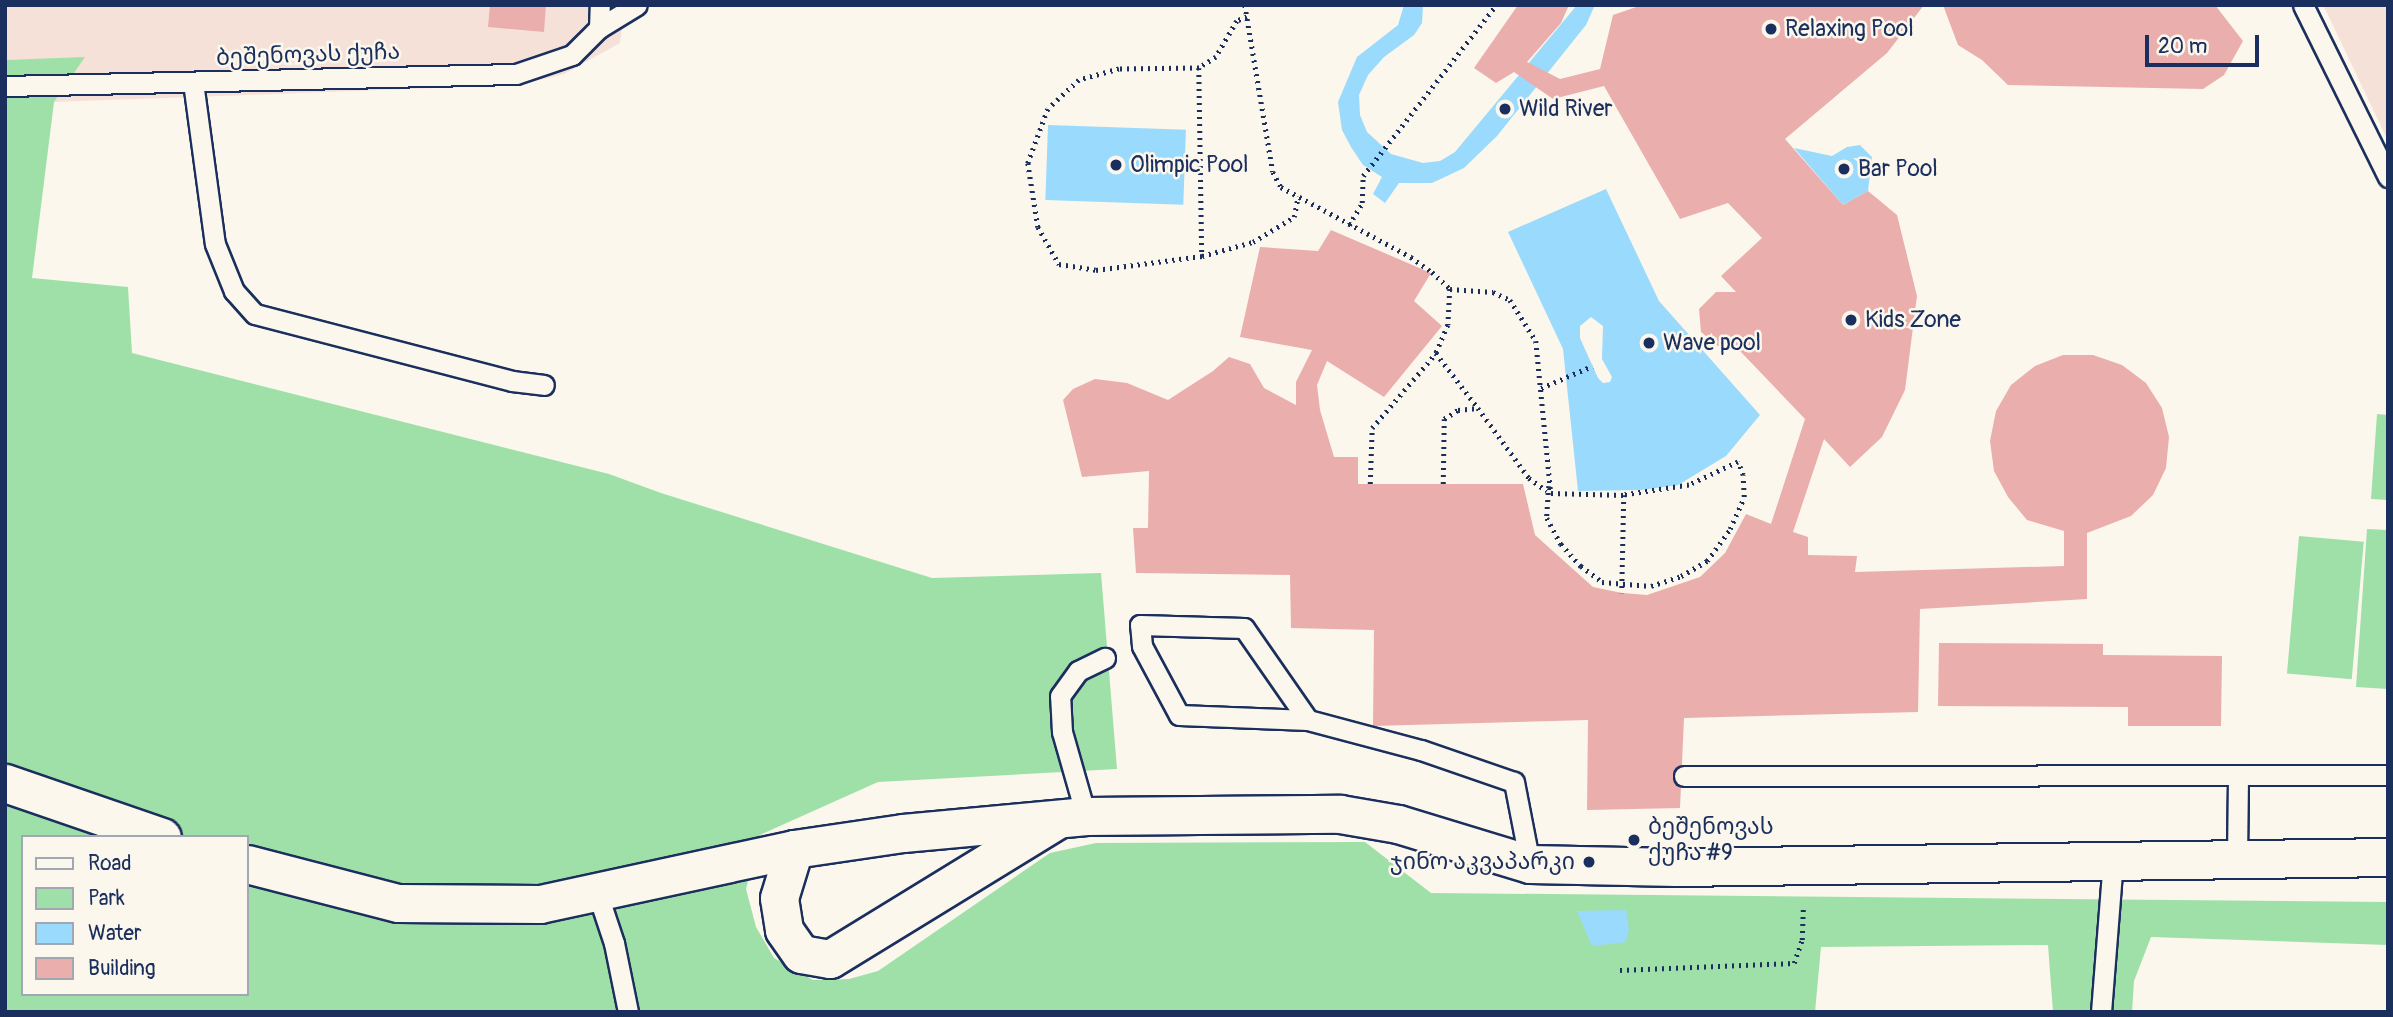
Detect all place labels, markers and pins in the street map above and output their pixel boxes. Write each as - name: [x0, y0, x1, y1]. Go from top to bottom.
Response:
- place label: Relaxing Pool: [1785, 15, 1914, 43]
- marker: Relaxing Pool: [1763, 21, 1779, 37]
- place label: Wild River: [1519, 95, 1612, 123]
- marker: Wild River: [1497, 101, 1513, 117]
- place label: Olimpic Pool: [1130, 151, 1249, 179]
- place label: Bar Pool: [1858, 155, 1938, 183]
- marker: Olimpic Pool: [1108, 157, 1124, 173]
- marker: Bar Pool: [1836, 161, 1852, 177]
- place label: Kids Zone: [1865, 306, 1961, 334]
- marker: Kids Zone: [1843, 312, 1859, 328]
- place label: Wave pool: [1663, 329, 1761, 357]
- marker: Wave pool: [1641, 335, 1657, 351]
- place label: ბეშენოვას ქუჩა #9: [1648, 813, 1774, 867]
- marker: ბეშენოვას ქუჩა #9: [1626, 832, 1642, 848]
- place label: ჯინო აკვაპარკი: [1390, 848, 1575, 876]
- marker: ჯინო აკვაპარკი: [1581, 854, 1597, 870]

